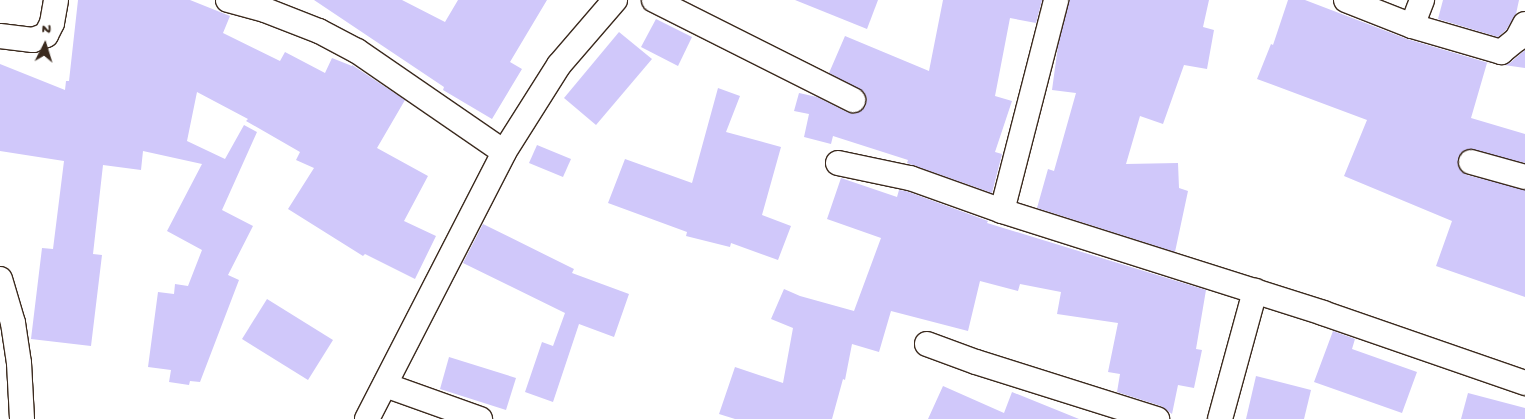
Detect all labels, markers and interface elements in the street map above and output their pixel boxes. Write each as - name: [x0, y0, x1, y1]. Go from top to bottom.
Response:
- north arrow: [20, 20, 70, 70]
- text: N: [41, 21, 52, 38]

